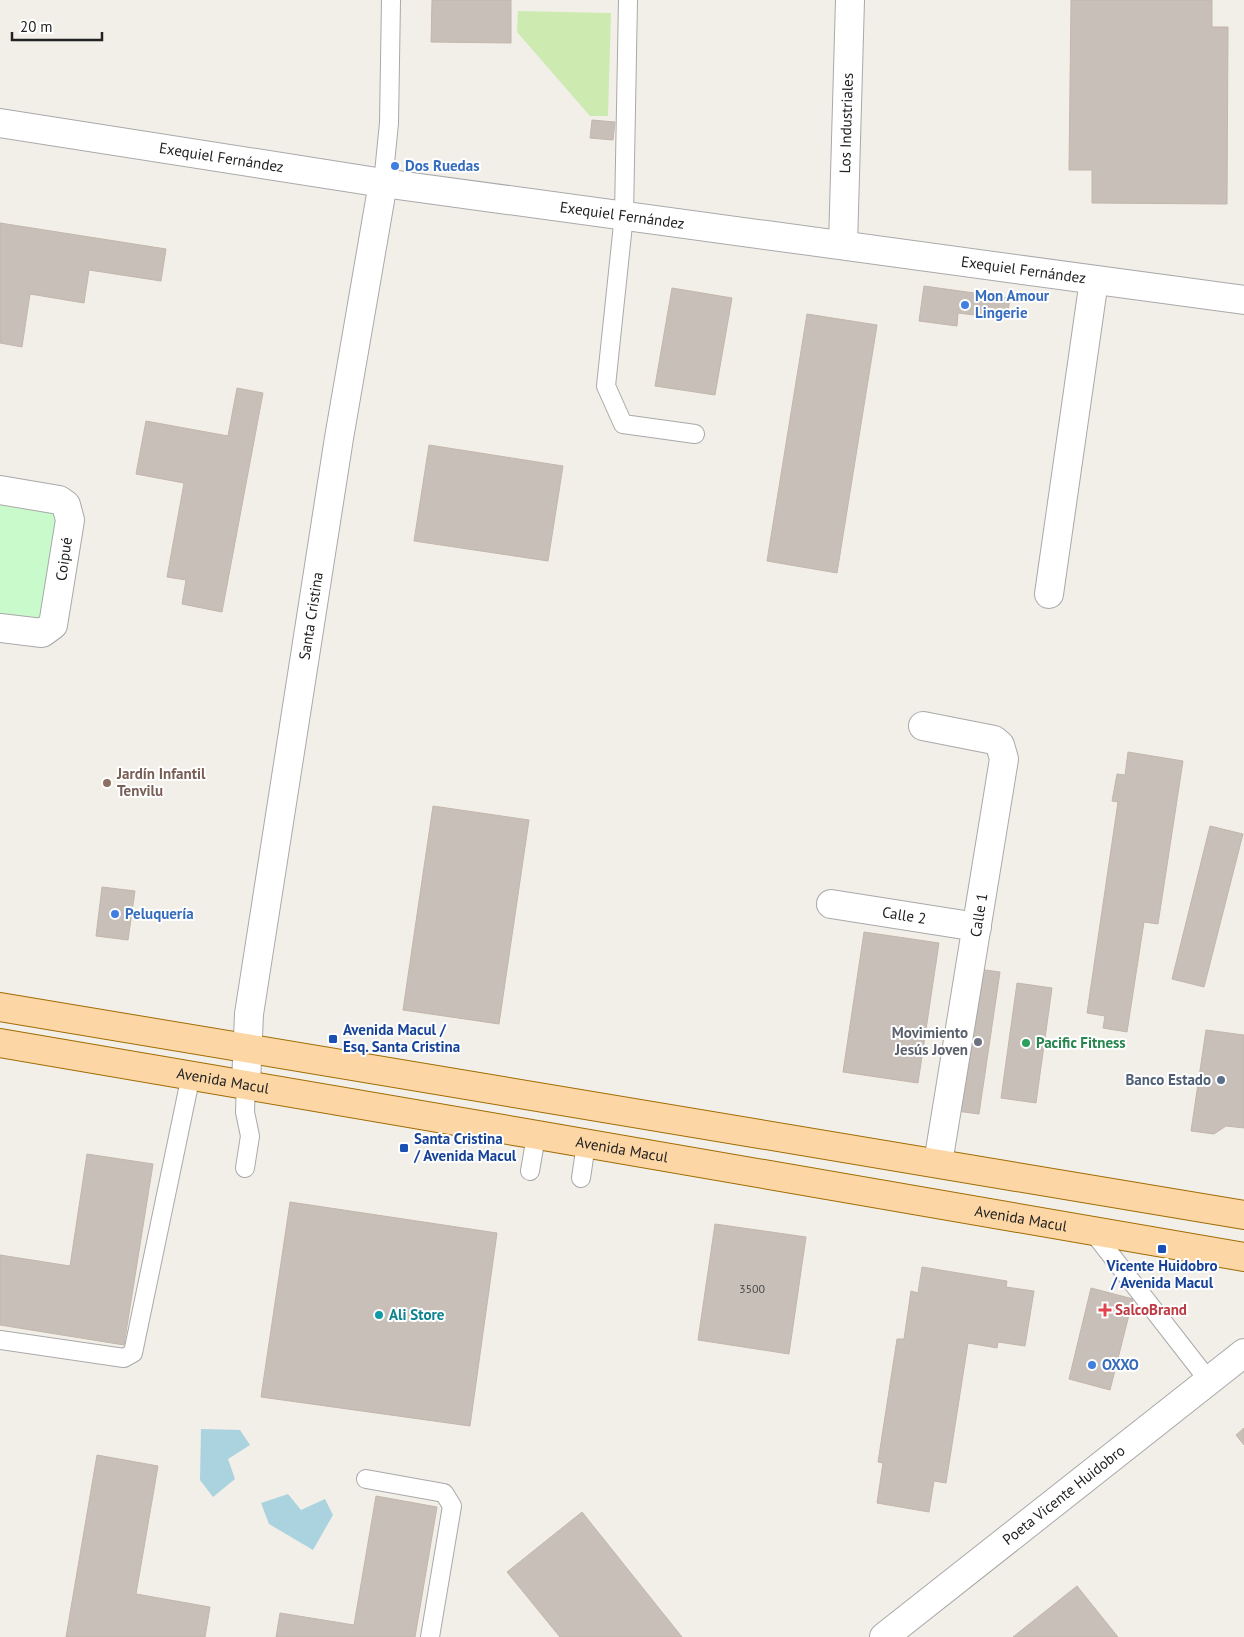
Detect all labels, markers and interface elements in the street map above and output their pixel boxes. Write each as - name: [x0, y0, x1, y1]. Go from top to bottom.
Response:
- scale bar: [12, 10, 102, 42]
- text: 20 m: [20, 17, 53, 36]
- street label: Los Industriales: [835, 73, 857, 173]
- street label: Exequiel Fernández: [158, 138, 285, 176]
- place label: Dos Ruedas: [405, 156, 479, 175]
- marker: Dos Ruedas: [389, 160, 401, 172]
- street label: Exequiel Fernández: [559, 197, 686, 233]
- street label: Exequiel Fernández: [960, 252, 1087, 287]
- place label: Mon Amour Lingerie: [975, 286, 1050, 322]
- marker: Mon Amour Lingerie: [959, 299, 971, 311]
- street label: Coipué: [51, 536, 76, 582]
- street label: Santa Cristina: [294, 570, 327, 661]
- place label: Jardín Infantil Tenvilu: [116, 764, 206, 800]
- marker: Jardín Infantil Tenvilu: [101, 777, 113, 789]
- street label: Calle 1: [966, 892, 991, 938]
- street label: Calle 2: [881, 902, 928, 928]
- place label: Peluquería: [125, 904, 194, 923]
- marker: Peluquería: [109, 908, 121, 920]
- place label: Avenida Macul / Esq. Santa Cristina: [343, 1020, 460, 1056]
- place label: Movimiento Jesús Joven: [892, 1023, 968, 1059]
- marker: Avenida Macul / Esq. Santa Cristina: [327, 1033, 339, 1045]
- place label: Pacific Fitness: [1036, 1033, 1126, 1052]
- marker: Movimiento Jesús Joven: [972, 1036, 984, 1048]
- marker: Pacific Fitness: [1020, 1037, 1032, 1049]
- street label: Avenida Macul: [175, 1063, 271, 1098]
- place label: Banco Estado: [1125, 1070, 1211, 1089]
- marker: Banco Estado: [1215, 1074, 1227, 1086]
- place label: Santa Cristina / Avenida Macul: [413, 1129, 517, 1165]
- street label: Avenida Macul: [574, 1132, 670, 1167]
- marker: Santa Cristina / Avenida Macul: [398, 1142, 410, 1154]
- street label: Avenida Macul: [973, 1201, 1069, 1236]
- marker: Vicente Huidobro / Avenida Macul: [1156, 1243, 1168, 1255]
- place label: Vicente Huidobro / Avenida Macul: [1105, 1256, 1218, 1292]
- house number: 3500: [739, 1281, 766, 1296]
- place label: SalcoBrand: [1115, 1300, 1187, 1319]
- marker: SalcoBrand: [1099, 1304, 1111, 1316]
- place label: Ali Store: [389, 1305, 445, 1324]
- marker: Ali Store: [373, 1309, 385, 1321]
- place label: OXXO: [1102, 1355, 1139, 1374]
- marker: OXXO: [1086, 1359, 1098, 1371]
- street label: Poeta Vicente Huidobro: [998, 1441, 1128, 1549]

